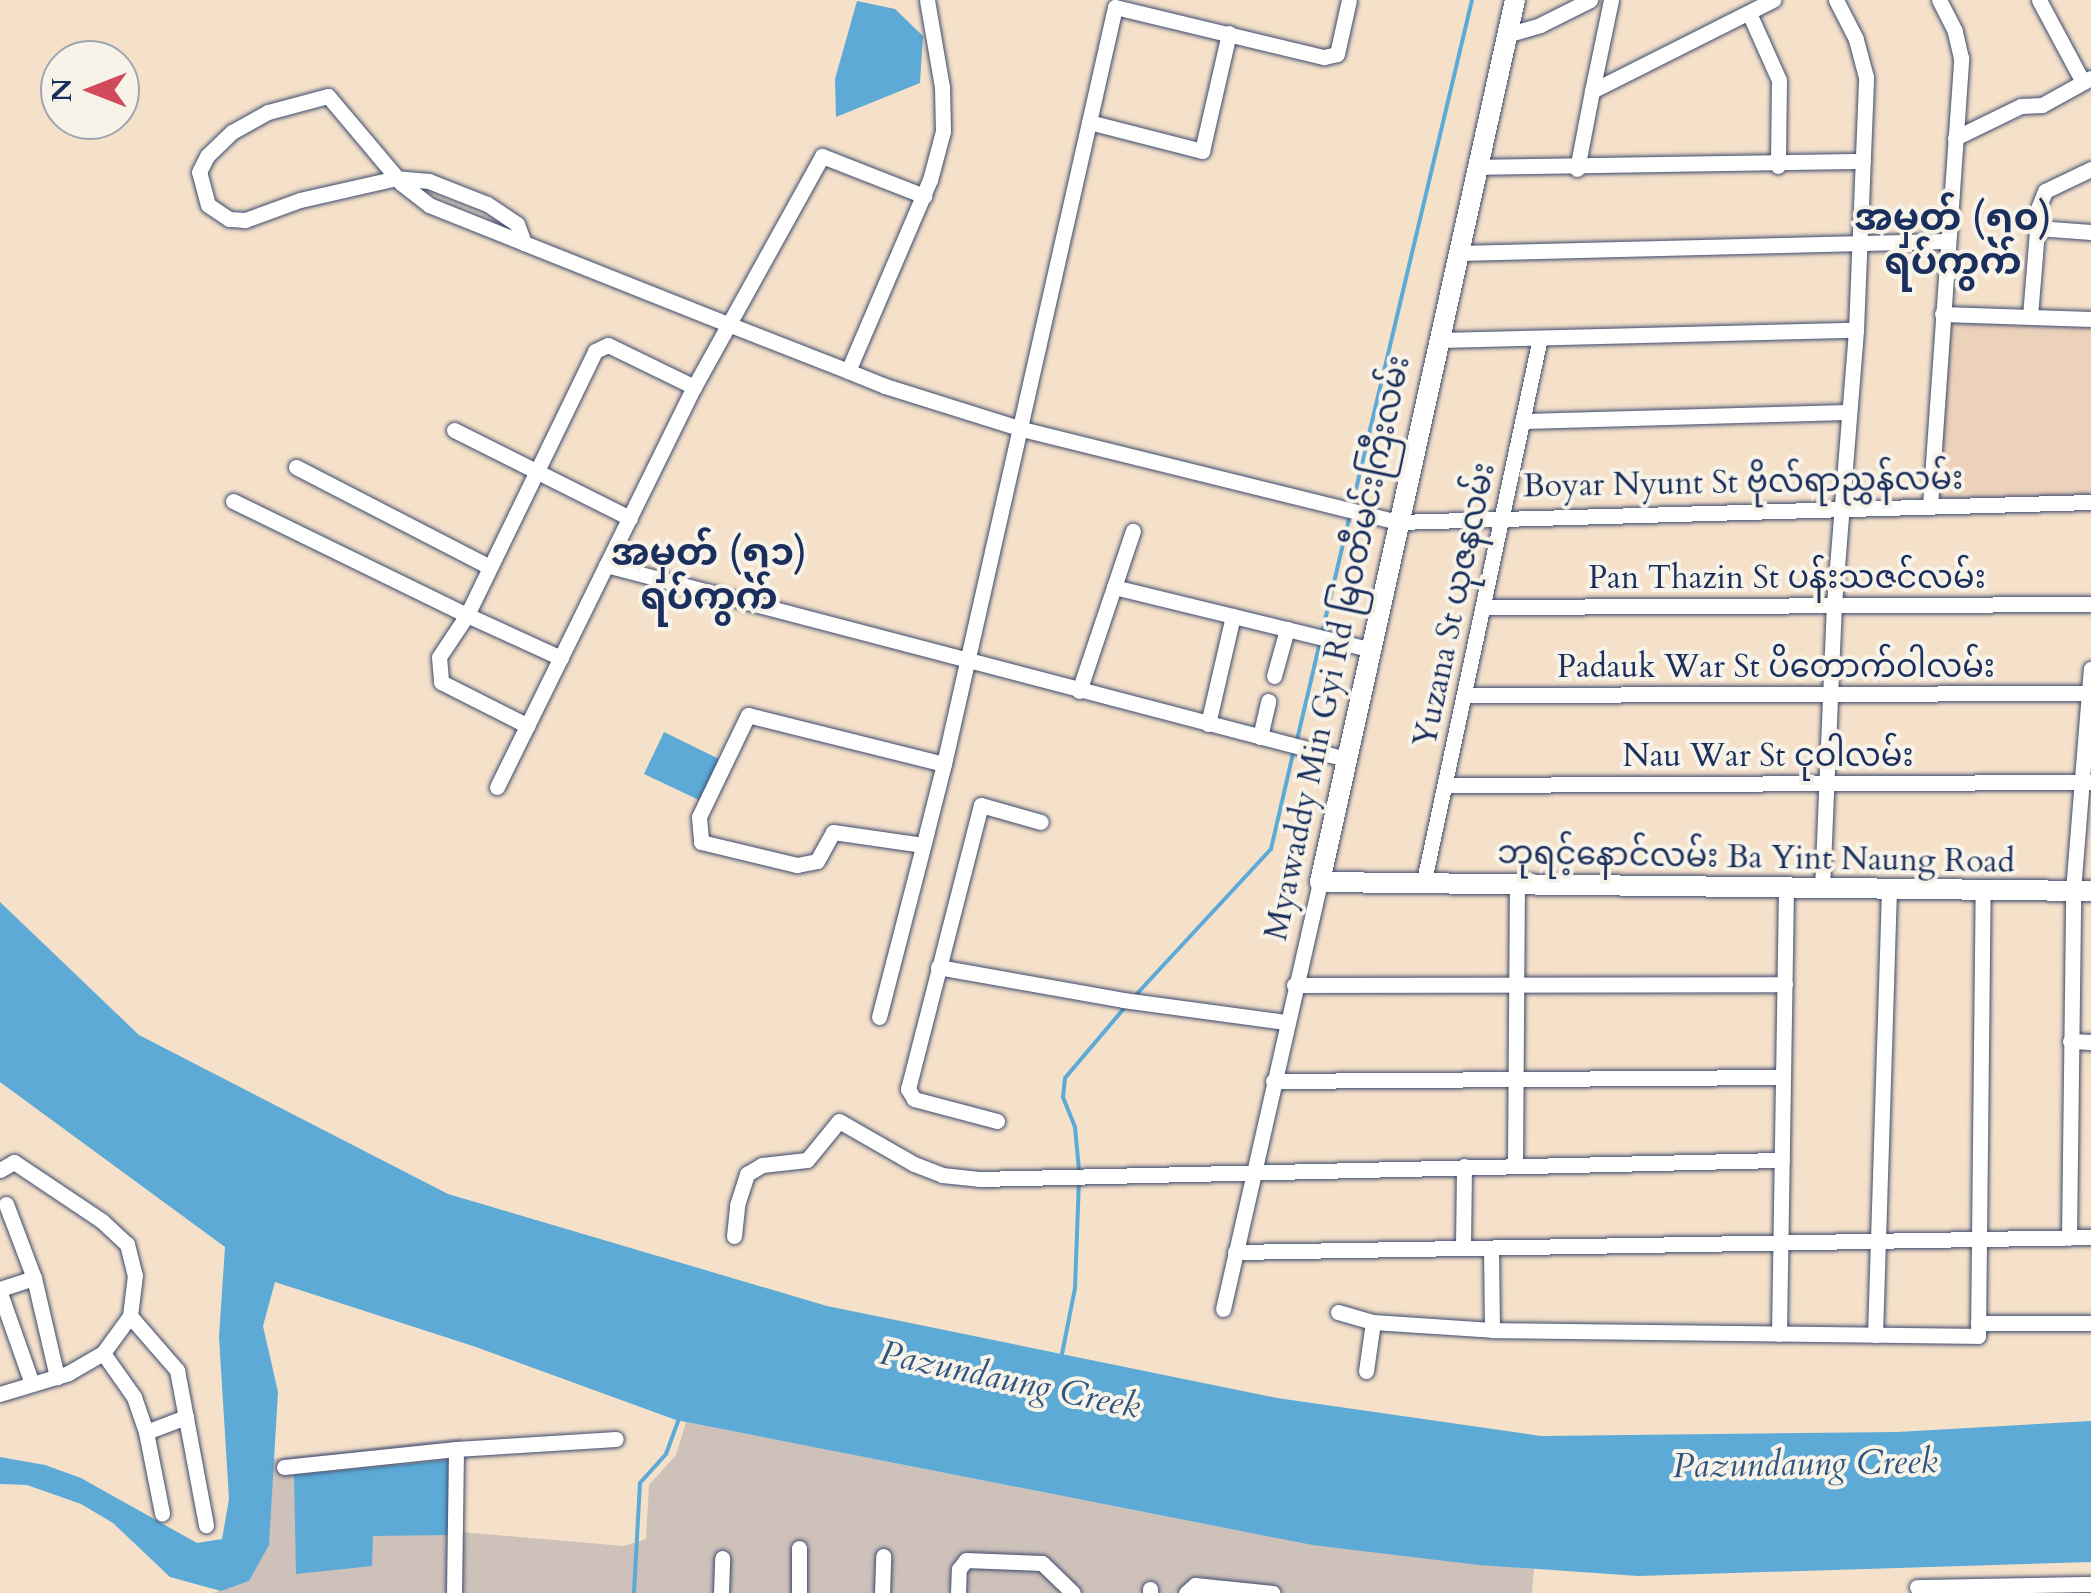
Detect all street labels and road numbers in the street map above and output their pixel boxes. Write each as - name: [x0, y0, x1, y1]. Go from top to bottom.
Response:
- street label: Myawaddy Min Gyi Rd မြဝတီမင်းကြီးလမ်း: [1257, 352, 1419, 944]
- street label: Yuzana St ယုဇနလမ်း: [1406, 459, 1504, 751]
- street label: Boyar Nyunt St ဗိုလ်ရာညွှန်လမ်း: [1523, 460, 1963, 506]
- street label: Pan Thazin St ပန်းသဇင်လမ်း: [1588, 559, 1986, 597]
- street label: Padauk War St ပိတောက်ဝါလမ်း: [1557, 648, 1995, 686]
- street label: Nau War St ငုဝါလမ်း: [1622, 737, 1914, 775]
- street label: ဘုရင့်နောင်လမ်း Ba Yint Naung Road: [1497, 834, 2015, 882]

